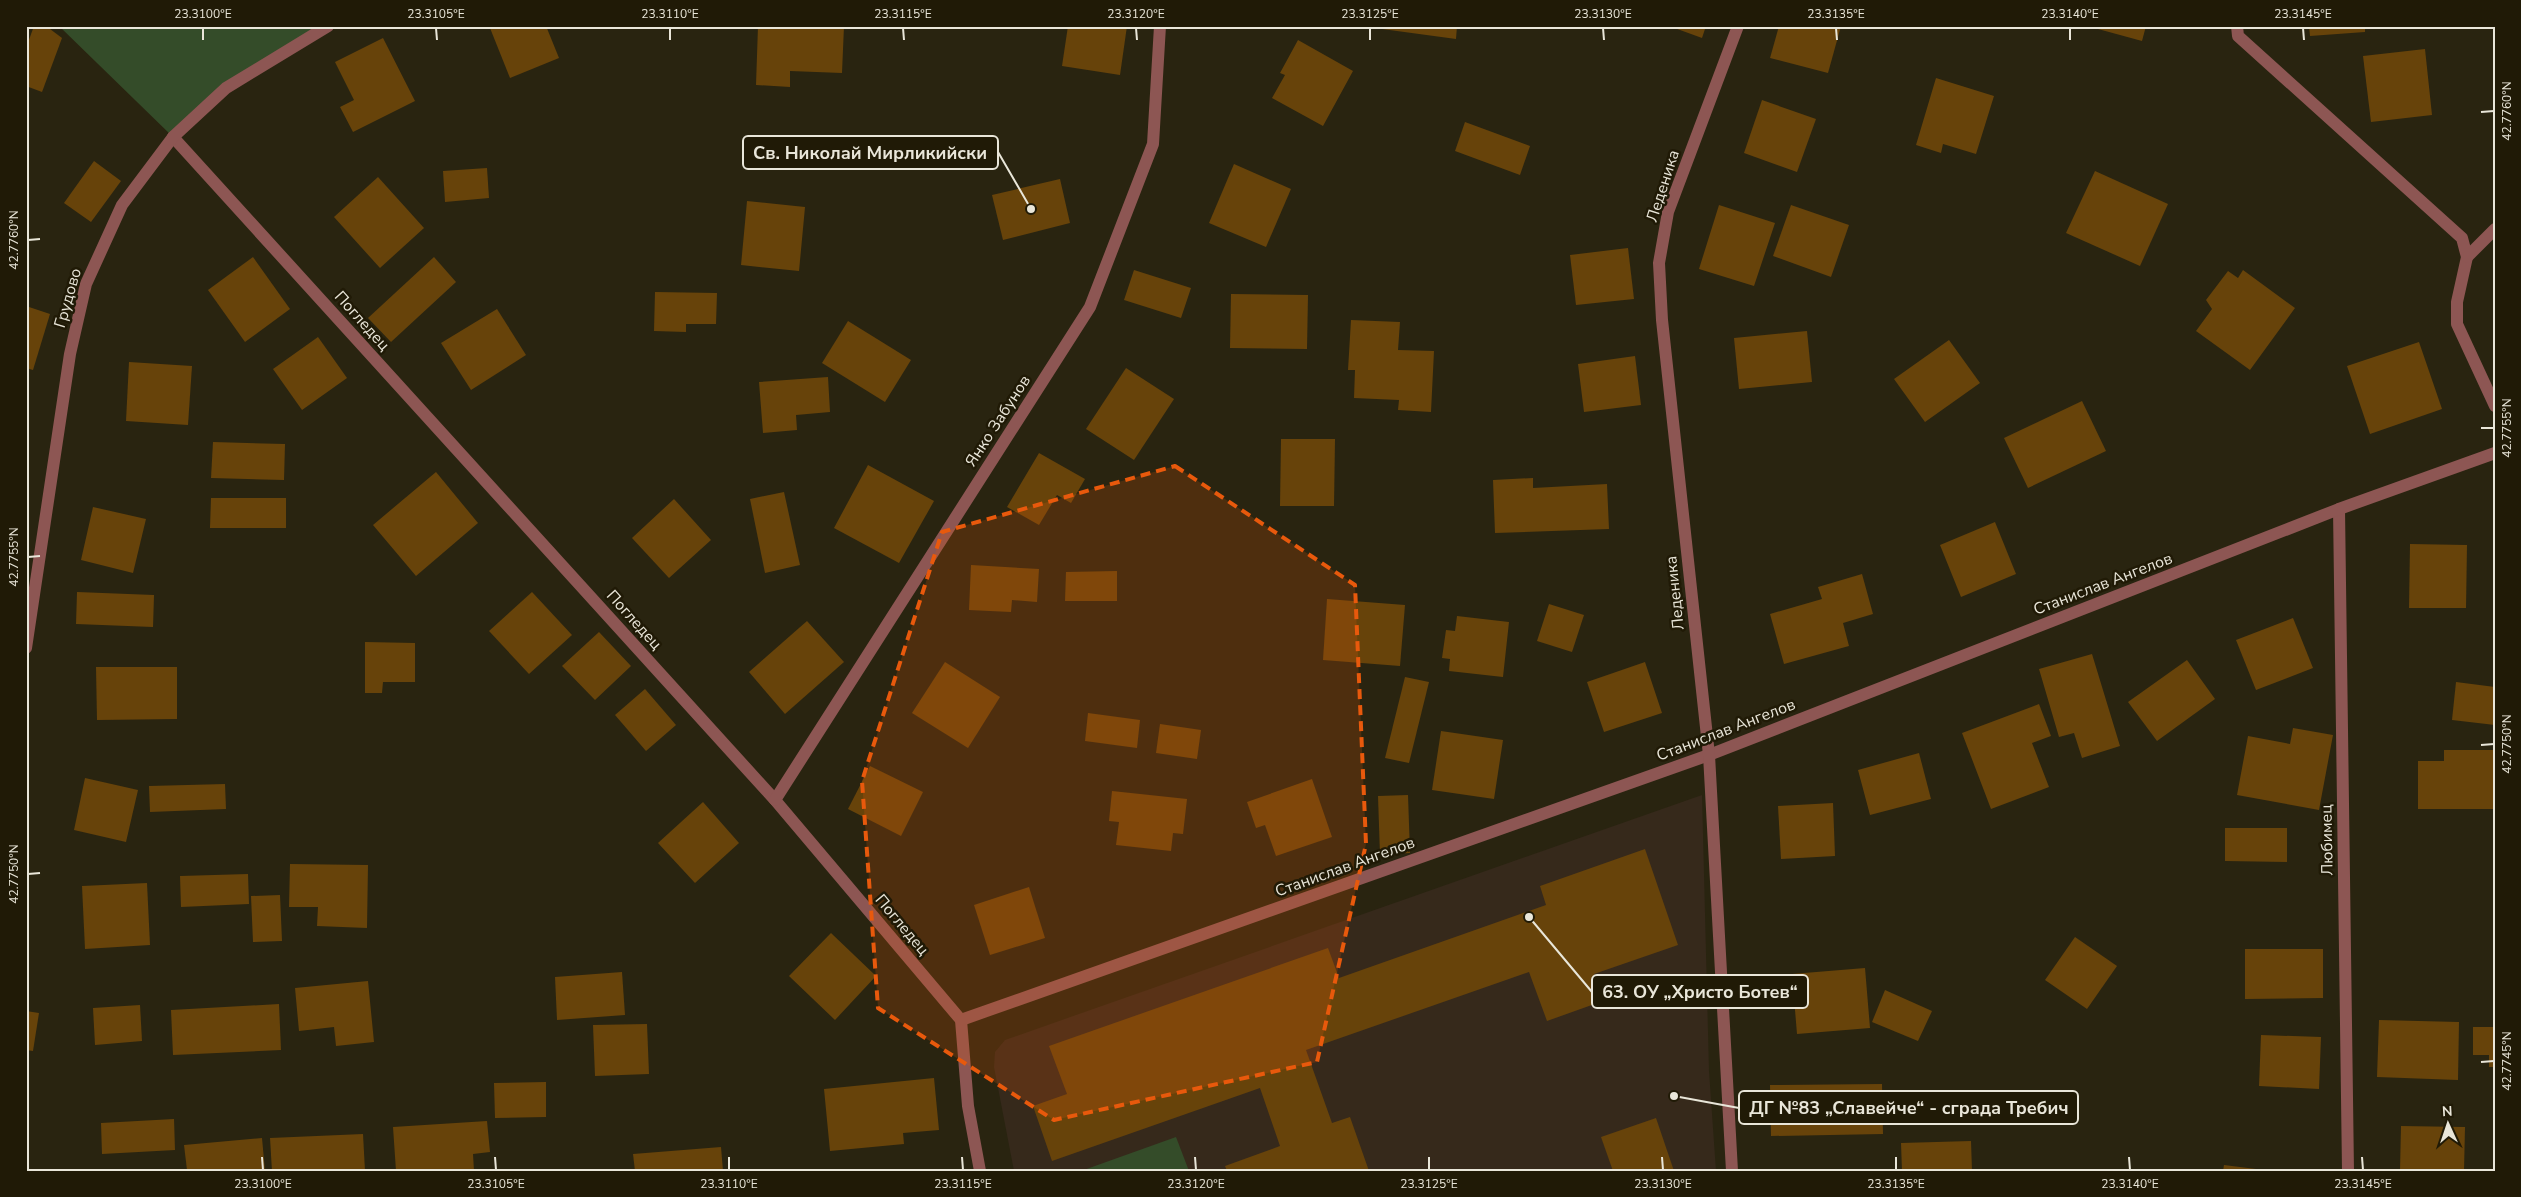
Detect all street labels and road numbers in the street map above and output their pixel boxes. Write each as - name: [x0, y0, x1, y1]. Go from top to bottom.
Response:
- street label: Леденика: [1641, 147, 1685, 225]
- street label: Грудово: [49, 265, 87, 331]
- street label: Погледец: [329, 286, 395, 356]
- street label: Янко Забунов: [960, 371, 1036, 471]
- street label: Станислав Ангелов: [2030, 547, 2176, 621]
- street label: Леденика: [1660, 555, 1690, 631]
- street label: Погледец: [601, 585, 667, 655]
- street label: Станислав Ангелов: [1653, 693, 1799, 767]
- street label: Любимец: [2315, 804, 2339, 876]
- street label: Станислав Ангелов: [1272, 831, 1418, 903]
- street label: Погледец: [870, 890, 934, 960]

